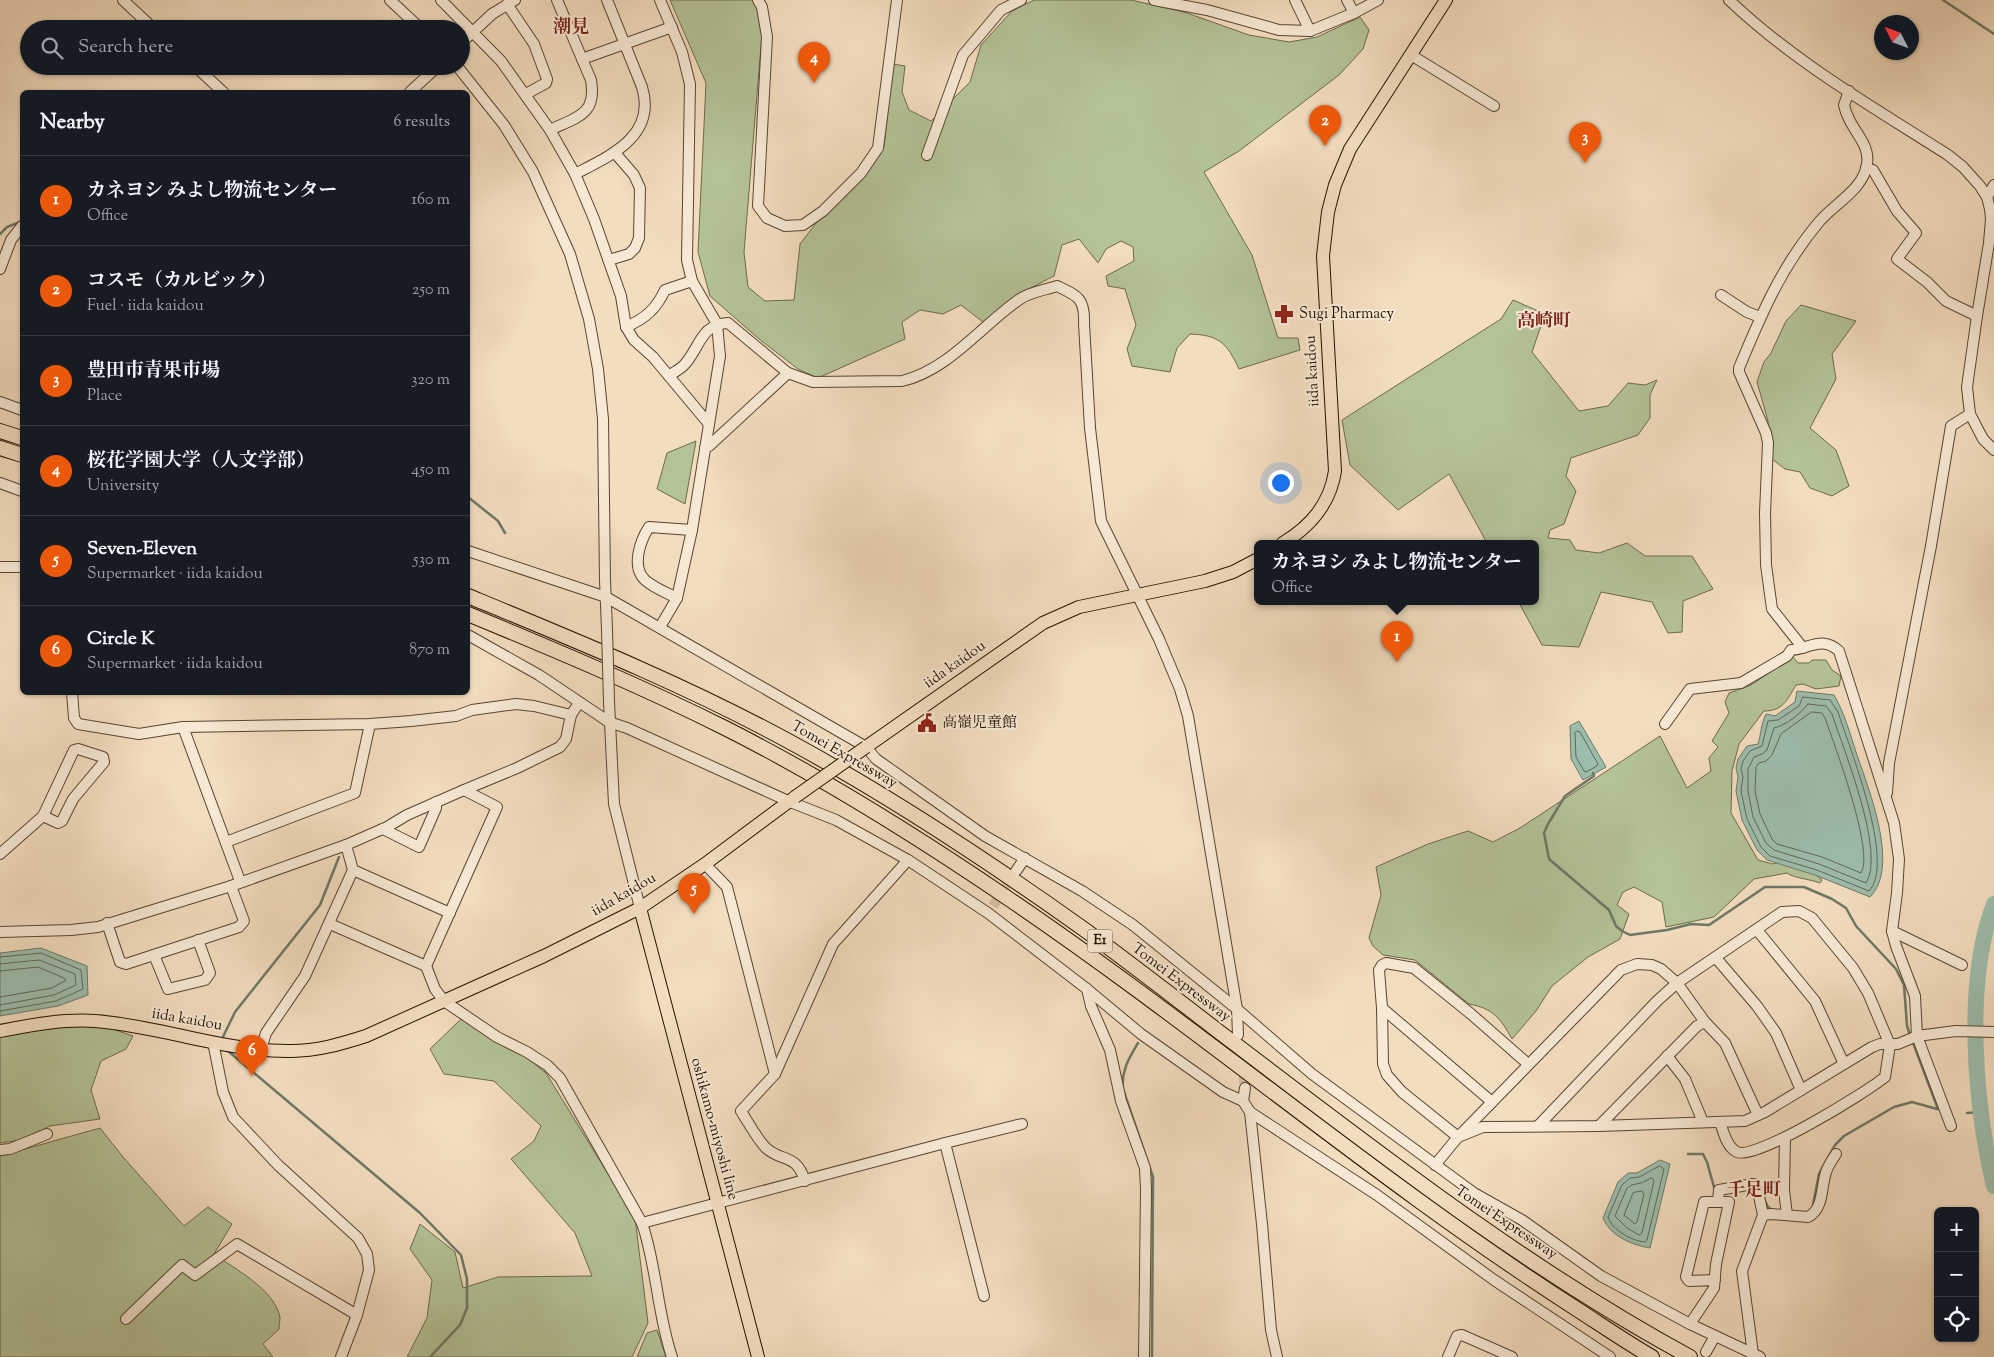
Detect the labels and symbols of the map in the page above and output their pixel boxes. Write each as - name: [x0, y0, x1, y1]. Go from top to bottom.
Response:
- district label: 潮見: [553, 15, 589, 41]
- north arrow: [1874, 15, 1919, 60]
- pin: 4: [798, 42, 830, 83]
- pin: 2: [1309, 105, 1341, 146]
- pin: 3: [1569, 122, 1601, 163]
- pharmacy icon: Sugi Pharmacy: [1273, 303, 1295, 325]
- place label: Sugi Pharmacy: [1299, 304, 1394, 325]
- district label: 高崎町: [1517, 309, 1571, 335]
- street label: iida kaidou: [1301, 334, 1325, 407]
- your location: [1268, 470, 1294, 496]
- pin: 1: [1381, 621, 1413, 662]
- street label: iida kaidou: [920, 636, 991, 694]
- public building icon: 高嶺児童館: [916, 712, 938, 734]
- place label: 高嶺児童館: [942, 713, 1017, 734]
- street label: Tomei Expressway: [787, 716, 901, 794]
- street label: iida kaidou: [588, 868, 661, 922]
- pin: 5: [678, 873, 710, 914]
- road number: E1: [1088, 929, 1112, 952]
- street label: Tomei Expressway: [1127, 939, 1235, 1028]
- street label: iida kaidou: [150, 1003, 224, 1037]
- pin: 6: [236, 1035, 268, 1076]
- street label: oshikamo-miyoshi line: [685, 1056, 743, 1202]
- district label: 千足町: [1727, 1178, 1781, 1204]
- street label: Tomei Expressway: [1451, 1181, 1562, 1265]

